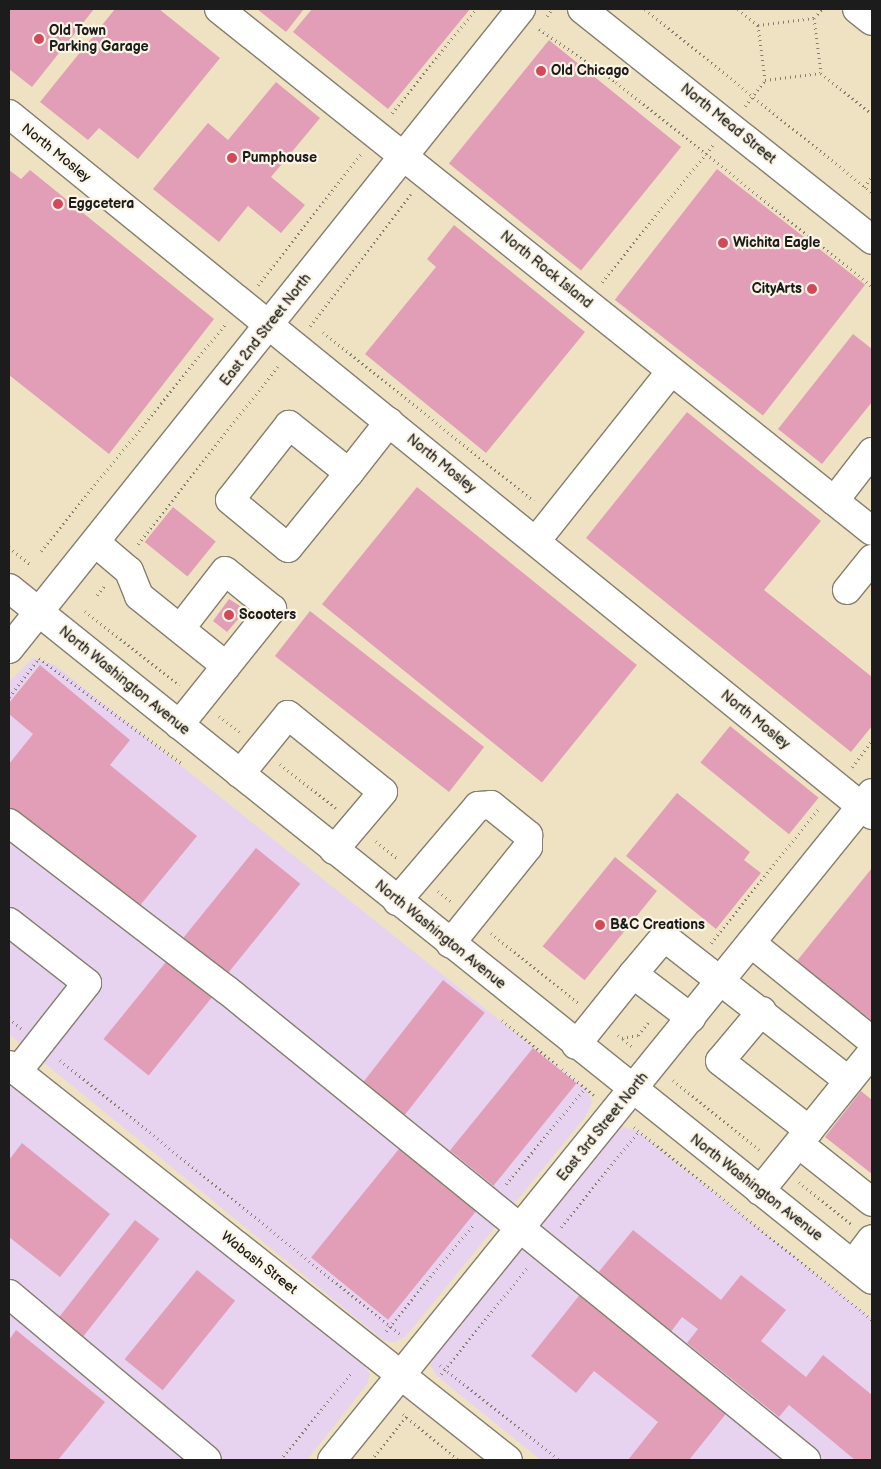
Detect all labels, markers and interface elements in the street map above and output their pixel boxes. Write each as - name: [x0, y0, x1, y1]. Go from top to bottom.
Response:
- place label: Old Town Parking Garage: [49, 23, 149, 56]
- marker: Old Town Parking Garage: [33, 33, 45, 45]
- place label: Old Chicago: [551, 63, 629, 79]
- marker: Old Chicago: [535, 65, 547, 77]
- street label: North Mead Street: [677, 80, 779, 168]
- street label: North Mosley: [18, 120, 94, 186]
- place label: Pumphouse: [242, 150, 317, 166]
- marker: Pumphouse: [226, 152, 238, 164]
- place label: Eggcetera: [68, 196, 134, 212]
- marker: Eggcetera: [52, 198, 64, 210]
- street label: North Rock Island: [497, 228, 595, 312]
- place label: Wichita Eagle: [733, 235, 820, 251]
- marker: Wichita Eagle: [717, 237, 729, 249]
- street label: East 2nd Street North: [217, 270, 315, 390]
- place label: CityArts: [752, 281, 802, 297]
- marker: CityArts: [806, 283, 818, 295]
- street label: North Mosley: [403, 431, 479, 497]
- place label: Scooters: [239, 607, 296, 623]
- marker: Scooters: [223, 609, 235, 621]
- street label: North Washington Avenue: [55, 623, 193, 739]
- street label: North Mosley: [717, 687, 793, 753]
- street label: North Washington Avenue: [371, 877, 509, 993]
- place label: B&C Creations: [610, 917, 705, 933]
- marker: B&C Creations: [594, 919, 606, 931]
- street label: East 3rd Street North: [554, 1069, 652, 1185]
- street label: North Washington Avenue: [686, 1131, 826, 1245]
- street label: Wabash Street: [217, 1228, 301, 1298]

